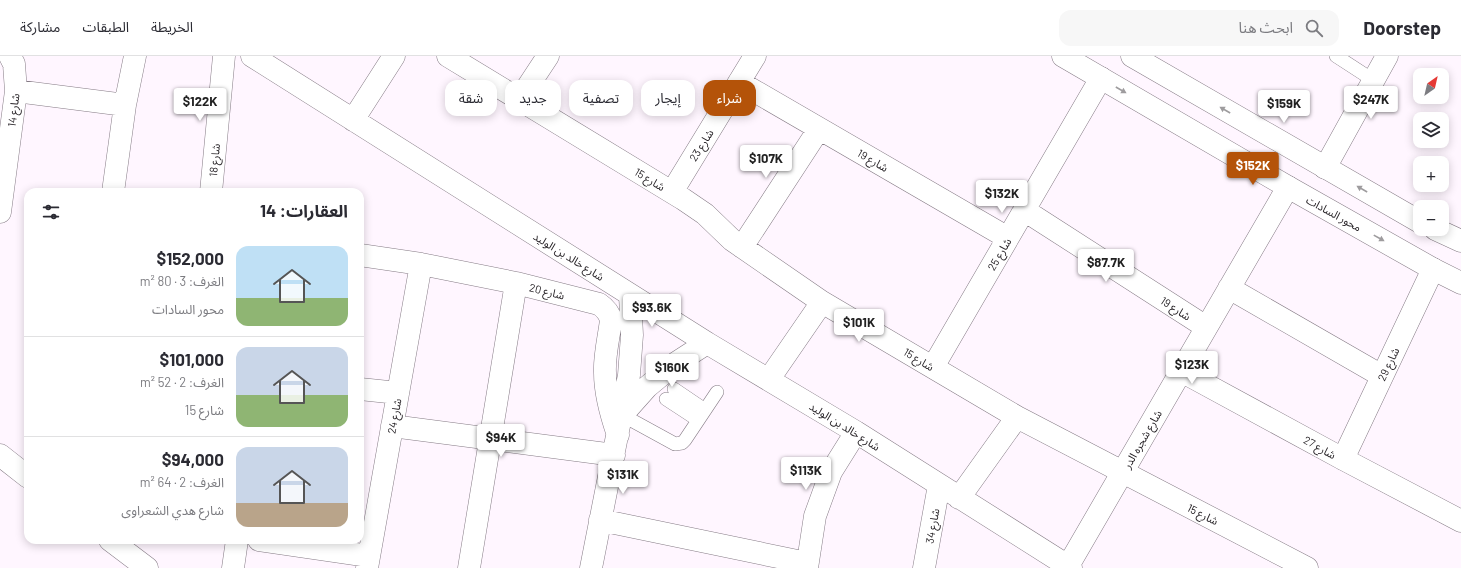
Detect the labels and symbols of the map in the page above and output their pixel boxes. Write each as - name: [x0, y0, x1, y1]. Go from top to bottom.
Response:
- north arrow: [1413, 68, 1449, 104]
- one-way arrow: [1115, 86, 1127, 93]
- pin: $247K: [1343, 86, 1399, 120]
- pin: $122K: [172, 88, 228, 122]
- pin: $159K: [1256, 90, 1312, 124]
- street label: شارع 14: [5, 92, 24, 128]
- one-way arrow: [1219, 106, 1231, 113]
- street label: شارع 23: [686, 126, 718, 164]
- street label: شارع 18: [206, 143, 224, 177]
- pin: $107K: [738, 145, 794, 179]
- street label: شارع 19: [854, 146, 891, 176]
- pin: $152K: [1225, 152, 1281, 186]
- street label: شارع 15: [631, 165, 668, 195]
- pin: $132K: [974, 180, 1030, 214]
- one-way arrow: [1356, 185, 1367, 192]
- street label: محور السادات: [1304, 193, 1364, 234]
- street label: شارع خالد بن الوليد: [530, 229, 607, 285]
- street label: شارع 25: [985, 235, 1015, 273]
- one-way arrow: [1373, 235, 1385, 242]
- pin: $87.7K: [1073, 249, 1139, 283]
- street label: شارع 20: [528, 280, 566, 304]
- street label: شارع 19: [1157, 293, 1194, 324]
- pin: $93.6K: [619, 294, 685, 328]
- pin: $101K: [831, 309, 887, 343]
- street label: شارع 15: [900, 345, 937, 375]
- street label: شارع 29: [1375, 345, 1403, 384]
- pin: $123K: [1164, 351, 1220, 385]
- pin: $160K: [644, 354, 700, 388]
- street label: شارع 24: [385, 397, 406, 435]
- street label: شارع خالد بن الوليد: [806, 399, 883, 455]
- street label: شارع شجره الدر: [1120, 407, 1166, 472]
- pin: $94K: [477, 424, 525, 458]
- street label: شارع 27: [1301, 433, 1339, 463]
- pin: $113K: [778, 457, 834, 491]
- pin: $131K: [595, 461, 651, 495]
- street label: شارع 15: [1184, 501, 1221, 529]
- street label: شارع 34: [923, 507, 944, 545]

